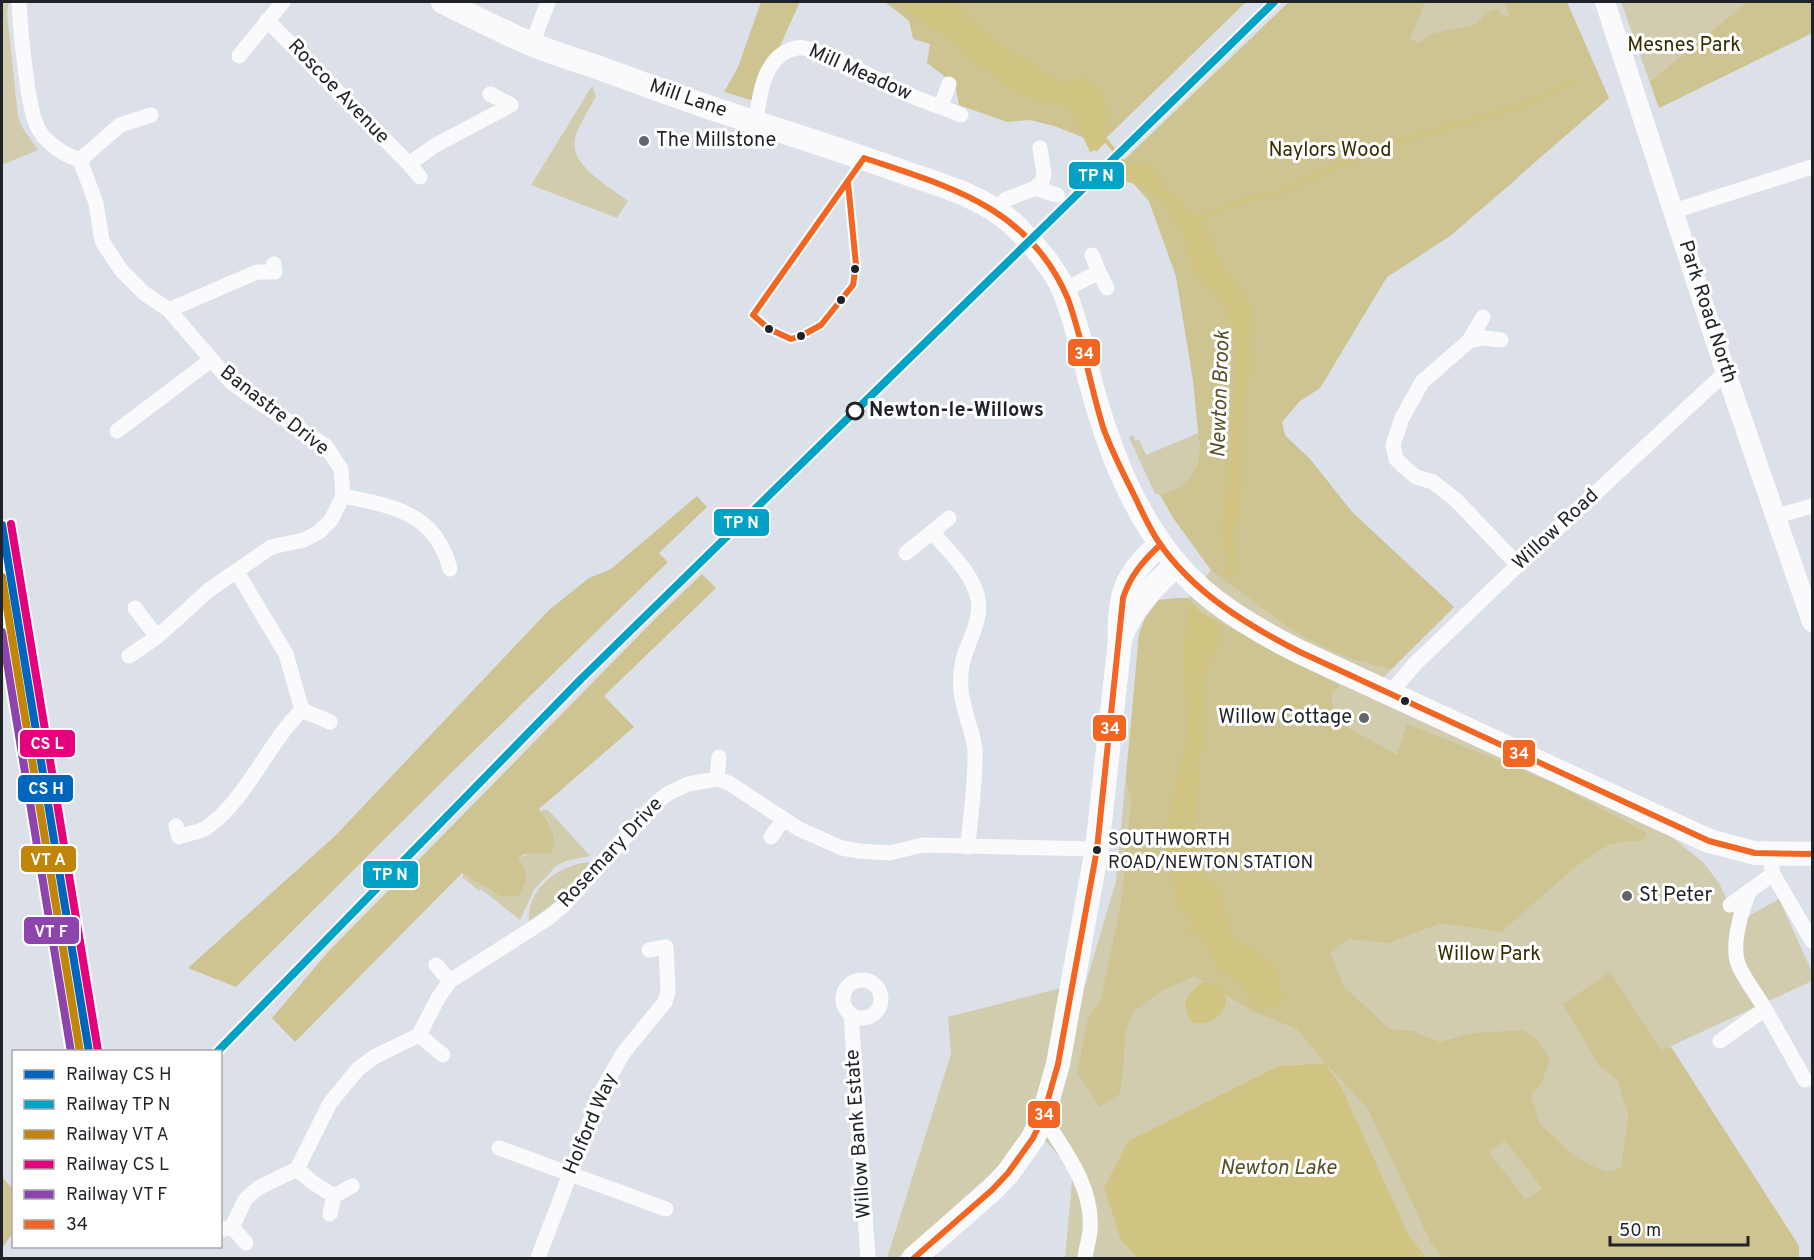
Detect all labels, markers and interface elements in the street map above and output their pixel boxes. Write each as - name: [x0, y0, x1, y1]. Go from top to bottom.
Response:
- park label: Mesnes Park: [1627, 33, 1741, 59]
- street label: Roscoe Avenue: [281, 34, 395, 150]
- street label: Mill Meadow: [804, 39, 916, 107]
- street label: Mill Lane: [646, 74, 730, 124]
- place label: The Millstone: [656, 128, 776, 154]
- marker: The Millstone: [637, 134, 651, 148]
- park label: Naylors Wood: [1269, 138, 1391, 164]
- line badge: TP N: [1068, 161, 1125, 190]
- text: TP N: [1078, 167, 1114, 187]
- street label: Park Road North: [1672, 237, 1742, 387]
- unlabelled marker: [849, 263, 861, 275]
- unlabelled marker: [835, 294, 847, 306]
- unlabelled marker: [763, 323, 775, 335]
- water label: Newton Brook: [1205, 329, 1237, 458]
- unlabelled marker: [795, 330, 807, 342]
- line badge: 34: [1067, 338, 1101, 367]
- text: 34: [1074, 345, 1094, 365]
- street label: Banastre Drive: [214, 360, 334, 462]
- place label: Newton-le-Willows: [869, 398, 1044, 424]
- marker: Newton-le-Willows: [846, 402, 864, 420]
- street label: Willow Road: [1507, 483, 1605, 577]
- line badge: TP N: [713, 508, 770, 537]
- text: TP N: [723, 514, 759, 534]
- unlabelled marker: [1399, 695, 1411, 707]
- place label: Willow Cottage: [1218, 705, 1352, 731]
- marker: Willow Cottage: [1357, 711, 1371, 725]
- line badge: 34: [1092, 714, 1127, 742]
- text: 34: [1100, 720, 1120, 740]
- line badge: CS L: [19, 729, 76, 758]
- text: CS L: [30, 735, 64, 755]
- line badge: 34: [1502, 739, 1536, 768]
- text: 34: [1509, 745, 1529, 765]
- line badge: CS H: [17, 774, 74, 803]
- text: CS H: [28, 780, 64, 800]
- street label: Rosemary Drive: [553, 792, 669, 914]
- place label: SOUTHWORTH ROAD/NEWTON STATION: [1108, 829, 1313, 875]
- marker: SOUTHWORTH ROAD/NEWTON STATION: [1091, 844, 1103, 856]
- line badge: VT A: [20, 845, 77, 873]
- text: VT A: [30, 851, 66, 871]
- line badge: TP N: [362, 860, 419, 889]
- text: TP N: [372, 866, 408, 886]
- place label: St Peter: [1639, 883, 1713, 909]
- marker: St Peter: [1620, 889, 1634, 903]
- line badge: VT F: [23, 916, 80, 945]
- text: VT F: [34, 923, 68, 943]
- park label: Willow Park: [1437, 942, 1541, 968]
- street label: Willow Bank Estate: [840, 1049, 878, 1219]
- legend: [12, 1050, 222, 1248]
- text: Railway CS H: [66, 1064, 172, 1087]
- street label: Holford Way: [558, 1069, 624, 1179]
- text: Railway TP N: [66, 1094, 170, 1117]
- line badge: 34: [1027, 1100, 1061, 1129]
- text: 34: [1034, 1106, 1054, 1126]
- text: Railway VT A: [66, 1124, 169, 1147]
- text: Railway CS L: [66, 1154, 169, 1177]
- water label: Newton Lake: [1220, 1155, 1338, 1182]
- text: Railway VT F: [66, 1184, 167, 1207]
- scale bar: [1610, 1209, 1748, 1247]
- text: 34: [66, 1214, 88, 1237]
- text: 50 m: [1619, 1220, 1661, 1243]

